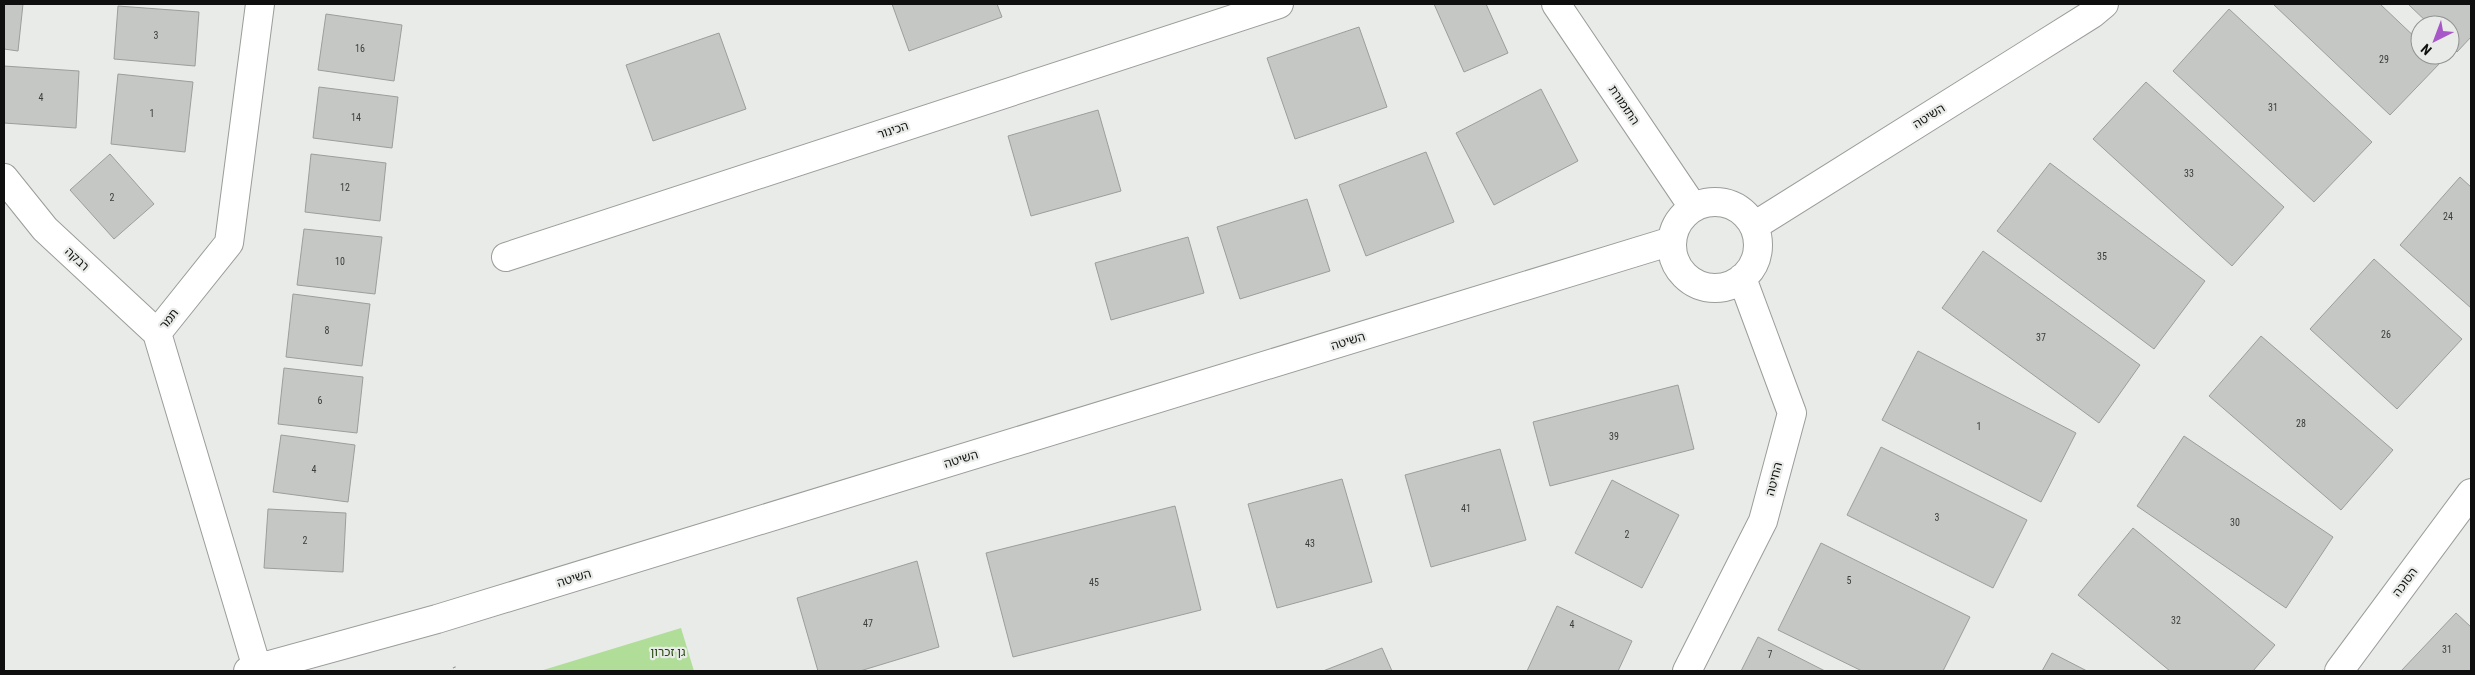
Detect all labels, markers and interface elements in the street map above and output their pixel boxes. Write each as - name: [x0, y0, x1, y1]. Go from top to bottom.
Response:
- north arrow: [2410, 15, 2460, 65]
- house number: 3: [154, 30, 159, 41]
- text: N: [2418, 41, 2435, 58]
- house number: 16: [355, 43, 365, 54]
- house number: 29: [2379, 54, 2389, 65]
- street label: התזמורת: [1606, 83, 1642, 127]
- house number: 4: [39, 92, 44, 103]
- street label: השיטה: [1911, 101, 1947, 131]
- house number: 31: [2268, 102, 2278, 113]
- house number: 1: [150, 108, 154, 119]
- house number: 14: [351, 112, 361, 123]
- street label: הכינור: [876, 118, 910, 142]
- house number: 33: [2184, 168, 2194, 179]
- house number: 12: [340, 182, 350, 193]
- house number: 2: [110, 192, 115, 203]
- house number: 24: [2443, 211, 2453, 222]
- street label: רבקה: [62, 244, 92, 274]
- house number: 35: [2097, 251, 2107, 262]
- house number: 10: [335, 256, 345, 267]
- street label: תמר: [157, 306, 181, 332]
- house number: 8: [325, 325, 330, 336]
- street label: השיטה: [1329, 329, 1367, 353]
- house number: 26: [2381, 329, 2391, 340]
- house number: 37: [2036, 332, 2046, 343]
- house number: 6: [318, 395, 323, 406]
- house number: 28: [2296, 418, 2306, 429]
- house number: 1: [1977, 421, 1981, 432]
- house number: 39: [1609, 431, 1619, 442]
- street label: השיטה: [942, 447, 980, 471]
- street label: החיטה: [1763, 461, 1785, 497]
- house number: 4: [312, 464, 317, 475]
- house number: 41: [1461, 503, 1471, 514]
- house number: 3: [1935, 512, 1940, 523]
- house number: 30: [2230, 517, 2240, 528]
- house number: 2: [1625, 529, 1630, 540]
- house number: 2: [303, 535, 308, 546]
- house number: 43: [1305, 538, 1315, 549]
- street label: הסוכה: [2390, 565, 2420, 599]
- street label: השיטה: [555, 566, 593, 590]
- house number: 5: [1847, 575, 1852, 586]
- house number: 45: [1089, 577, 1099, 588]
- house number: 32: [2171, 615, 2181, 626]
- house number: 47: [863, 618, 873, 629]
- house number: 4: [1570, 619, 1575, 630]
- house number: 31: [2442, 644, 2452, 655]
- park label: גן זכרון: [650, 645, 686, 659]
- house number: 7: [1768, 649, 1773, 660]

